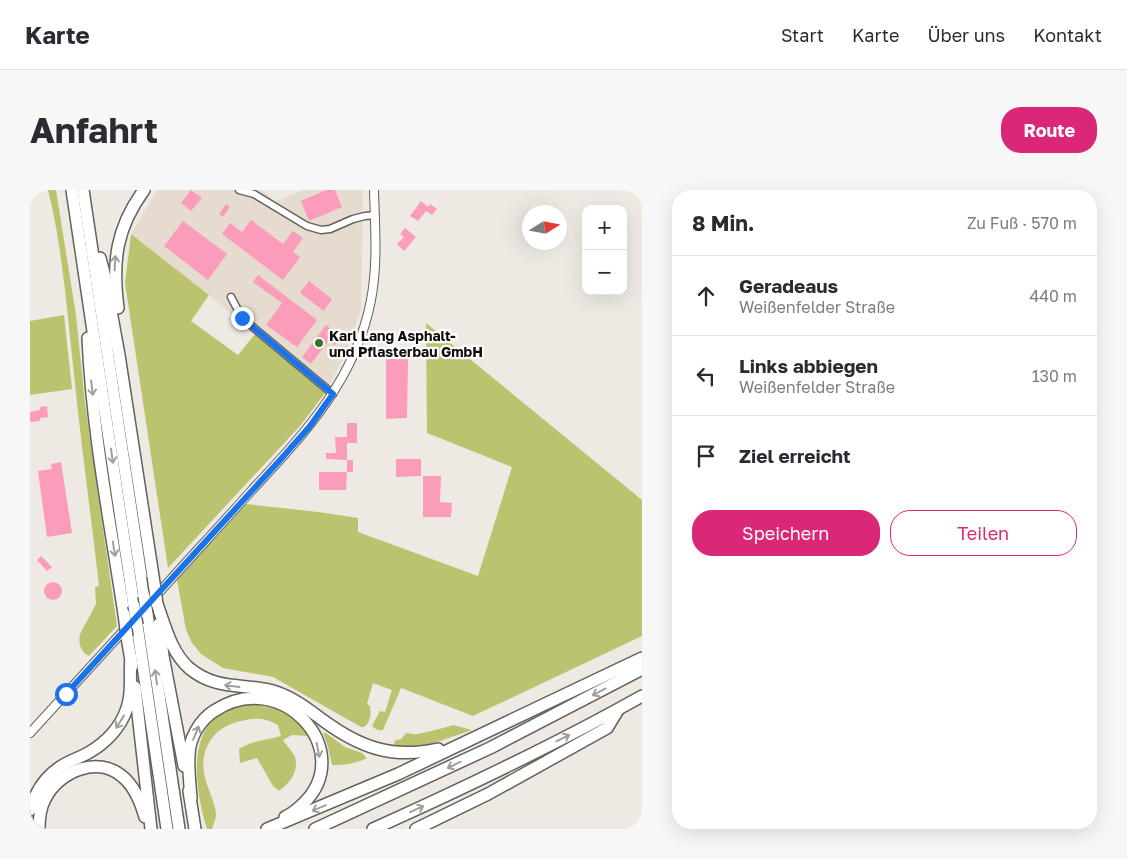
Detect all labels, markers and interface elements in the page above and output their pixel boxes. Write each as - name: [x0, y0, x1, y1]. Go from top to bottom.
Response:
- text: Karte: [25, 20, 90, 49]
- text: Start: [781, 24, 824, 46]
- text: Karte: [852, 24, 899, 46]
- text: Über uns: [927, 24, 1005, 46]
- text: Kontakt: [1033, 24, 1102, 46]
- button: Route: [1001, 107, 1097, 153]
- text: Anfahrt: [30, 109, 158, 151]
- north arrow: [522, 205, 567, 250]
- map controls: [582, 205, 627, 295]
- button: +: [582, 205, 627, 250]
- text: 8 Min.: [692, 210, 755, 236]
- text: Zu Fuß · 570 m: [967, 213, 1077, 233]
- button: −: [582, 250, 627, 295]
- one-way arrow: [111, 256, 120, 272]
- text: Geradeaus: [739, 274, 838, 297]
- icon: ahead: [692, 282, 720, 310]
- text: 440 m: [1029, 286, 1077, 306]
- text: Weißenfelder Straße: [739, 297, 895, 317]
- route end: [231, 307, 254, 330]
- place label: Karl Lang Asphalt- und Pflasterbau GmbH: [329, 327, 483, 360]
- marker: Karl Lang Asphalt- und Pflasterbau GmbH: [313, 337, 325, 349]
- text: Links abbiegen: [739, 354, 878, 377]
- icon: left: [692, 362, 720, 390]
- text: 130 m: [1032, 366, 1077, 386]
- text: Weißenfelder Straße: [739, 377, 895, 397]
- one-way arrow: [87, 379, 97, 395]
- icon: arrive: [692, 442, 720, 470]
- text: Ziel erreicht: [739, 444, 851, 467]
- one-way arrow: [107, 448, 117, 464]
- button: Speichern: [692, 510, 880, 556]
- button: Teilen: [890, 510, 1077, 556]
- one-way arrow: [110, 540, 120, 556]
- one-way arrow: [151, 669, 161, 685]
- one-way arrow: [225, 681, 241, 691]
- route start: [55, 683, 78, 706]
- one-way arrow: [592, 688, 607, 697]
- one-way arrow: [115, 715, 125, 729]
- one-way arrow: [192, 726, 201, 741]
- one-way arrow: [556, 732, 571, 742]
- one-way arrow: [314, 741, 324, 757]
- one-way arrow: [447, 761, 462, 770]
- one-way arrow: [312, 803, 327, 813]
- one-way arrow: [409, 804, 424, 813]

